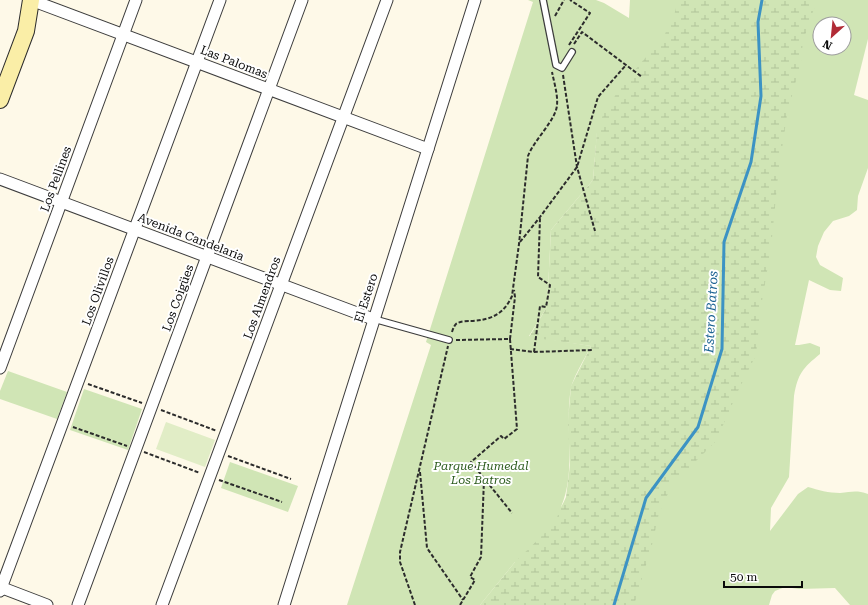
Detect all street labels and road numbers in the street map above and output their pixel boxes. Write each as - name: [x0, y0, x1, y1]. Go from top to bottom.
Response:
- street label: Las Palomas: [198, 43, 270, 81]
- street label: Los Pellines: [38, 144, 74, 214]
- street label: Avenida Candelaria: [136, 210, 247, 264]
- street label: Los Olivillos: [79, 255, 117, 327]
- street label: Los Almendros: [241, 255, 284, 341]
- street label: Los Coigües: [159, 262, 197, 333]
- street label: El Estero: [351, 272, 381, 324]

